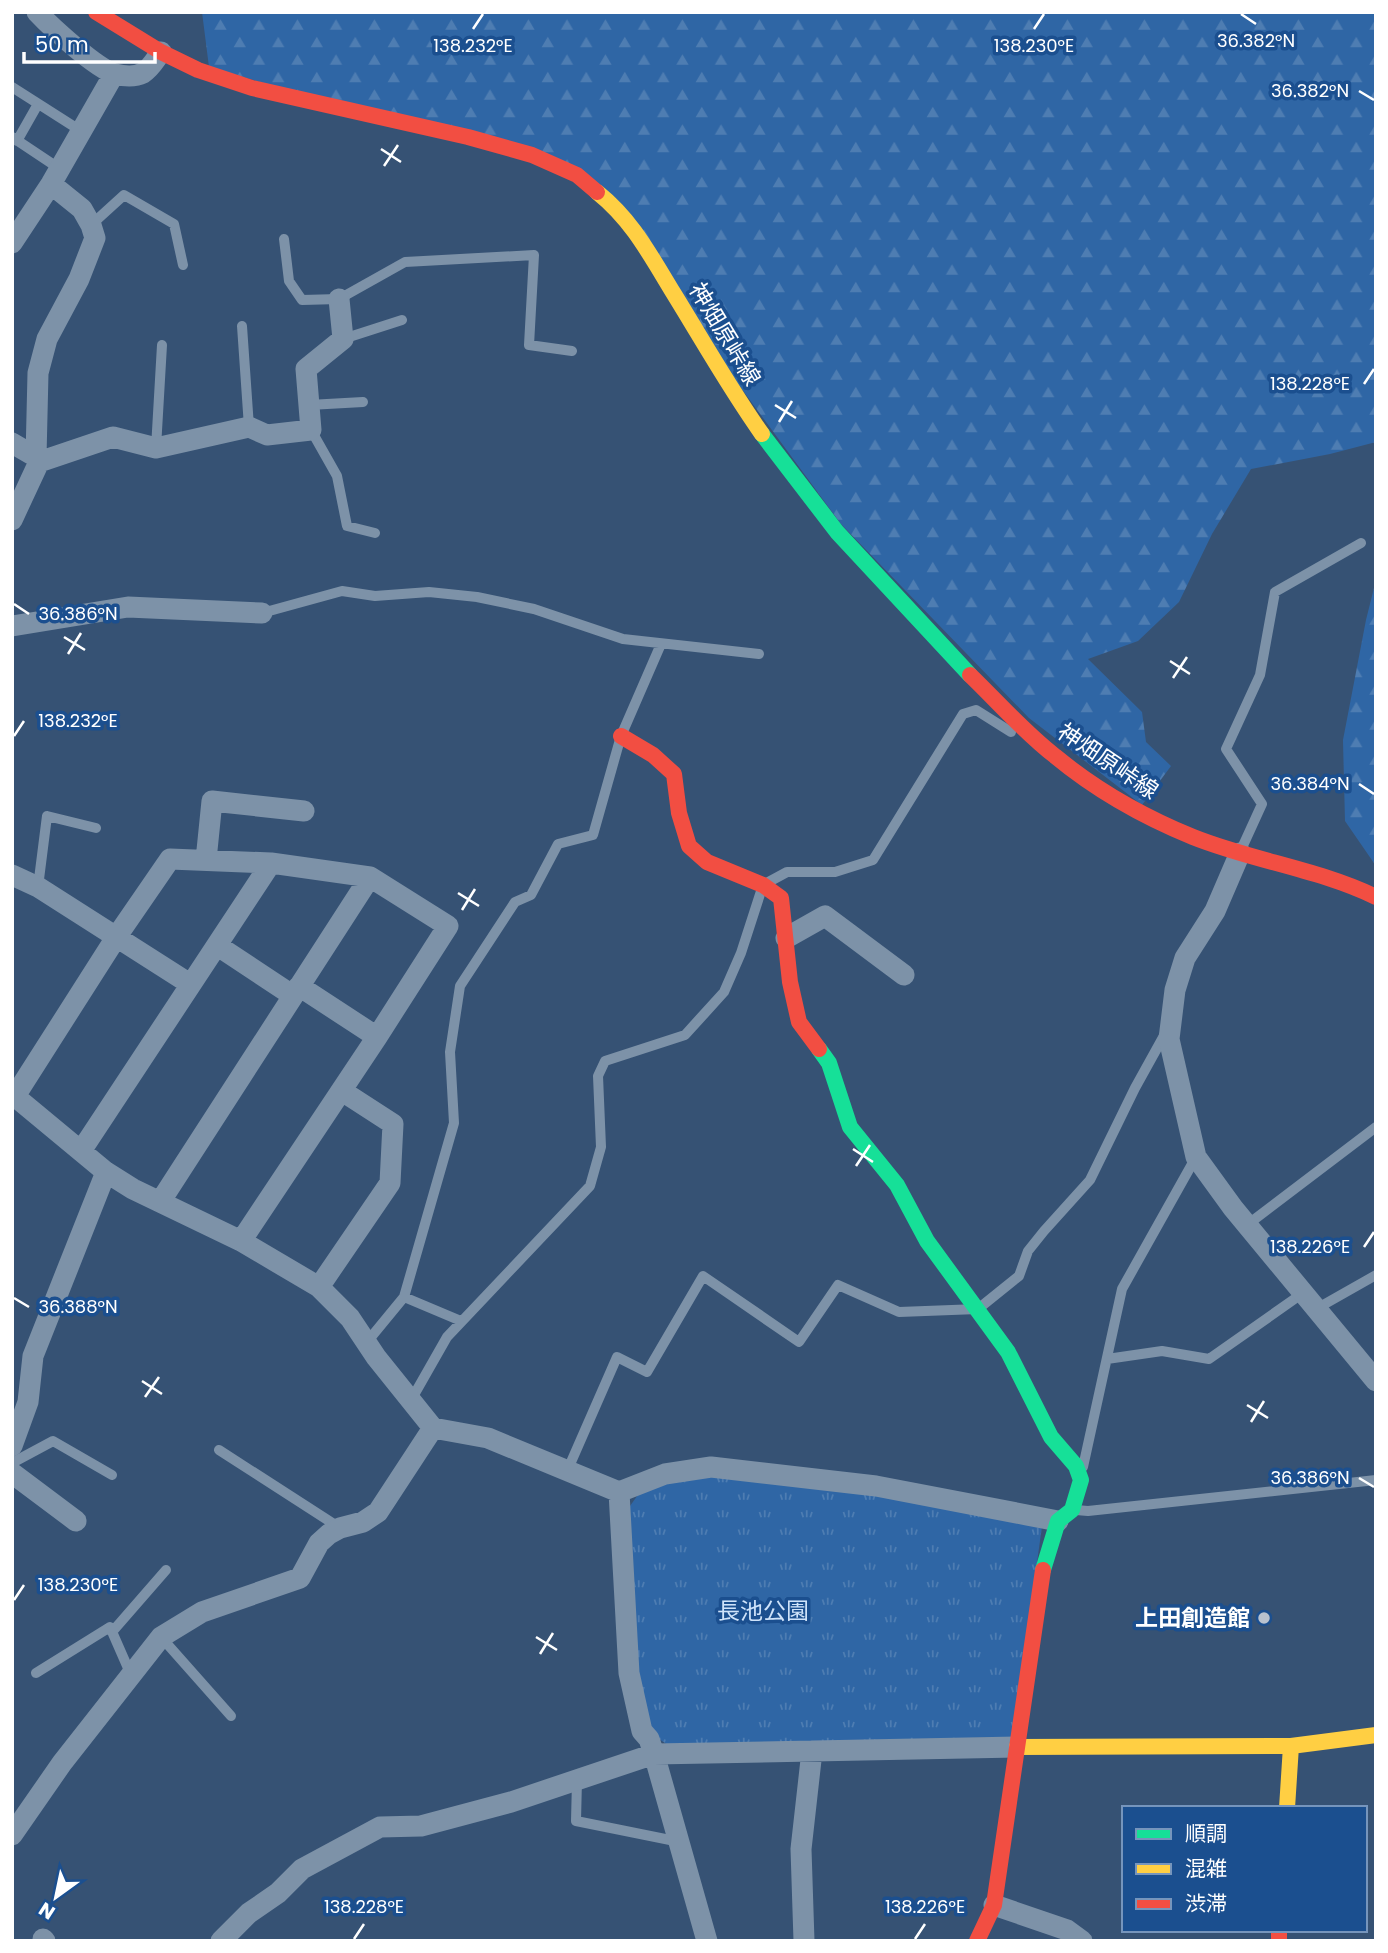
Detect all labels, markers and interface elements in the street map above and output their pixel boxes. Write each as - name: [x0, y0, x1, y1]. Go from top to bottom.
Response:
- scale bar: [24, 21, 156, 65]
- text: 36.382°N: [1217, 28, 1295, 53]
- text: 50 m: [35, 30, 89, 59]
- text: 138.232°E: [433, 33, 513, 58]
- text: 138.230°E: [994, 33, 1074, 58]
- text: 36.382°N: [1271, 78, 1349, 103]
- street label: 神畑原峠線: [682, 276, 768, 392]
- text: 138.228°E: [1270, 371, 1350, 396]
- text: 36.386°N: [38, 601, 118, 626]
- text: 138.232°E: [38, 708, 118, 733]
- street label: 神畑原峠線: [1051, 716, 1165, 806]
- text: 36.384°N: [1270, 771, 1350, 796]
- text: 138.226°E: [1270, 1234, 1350, 1259]
- text: 36.388°N: [38, 1294, 118, 1319]
- text: 36.386°N: [1270, 1465, 1350, 1490]
- text: 138.230°E: [38, 1572, 118, 1597]
- park label: 長池公園: [717, 1595, 809, 1627]
- place label: 上田創造館: [1135, 1602, 1250, 1634]
- marker: 上田創造館: [1256, 1610, 1272, 1626]
- legend: [1122, 1806, 1367, 1932]
- text: 順調: [1185, 1819, 1227, 1848]
- text: 混雑: [1185, 1854, 1227, 1883]
- north arrow: [21, 1862, 91, 1932]
- text: 渋滞: [1185, 1889, 1227, 1918]
- text: 138.228°E: [324, 1894, 404, 1919]
- text: 138.226°E: [885, 1894, 965, 1919]
- text: N: [34, 1896, 60, 1926]

